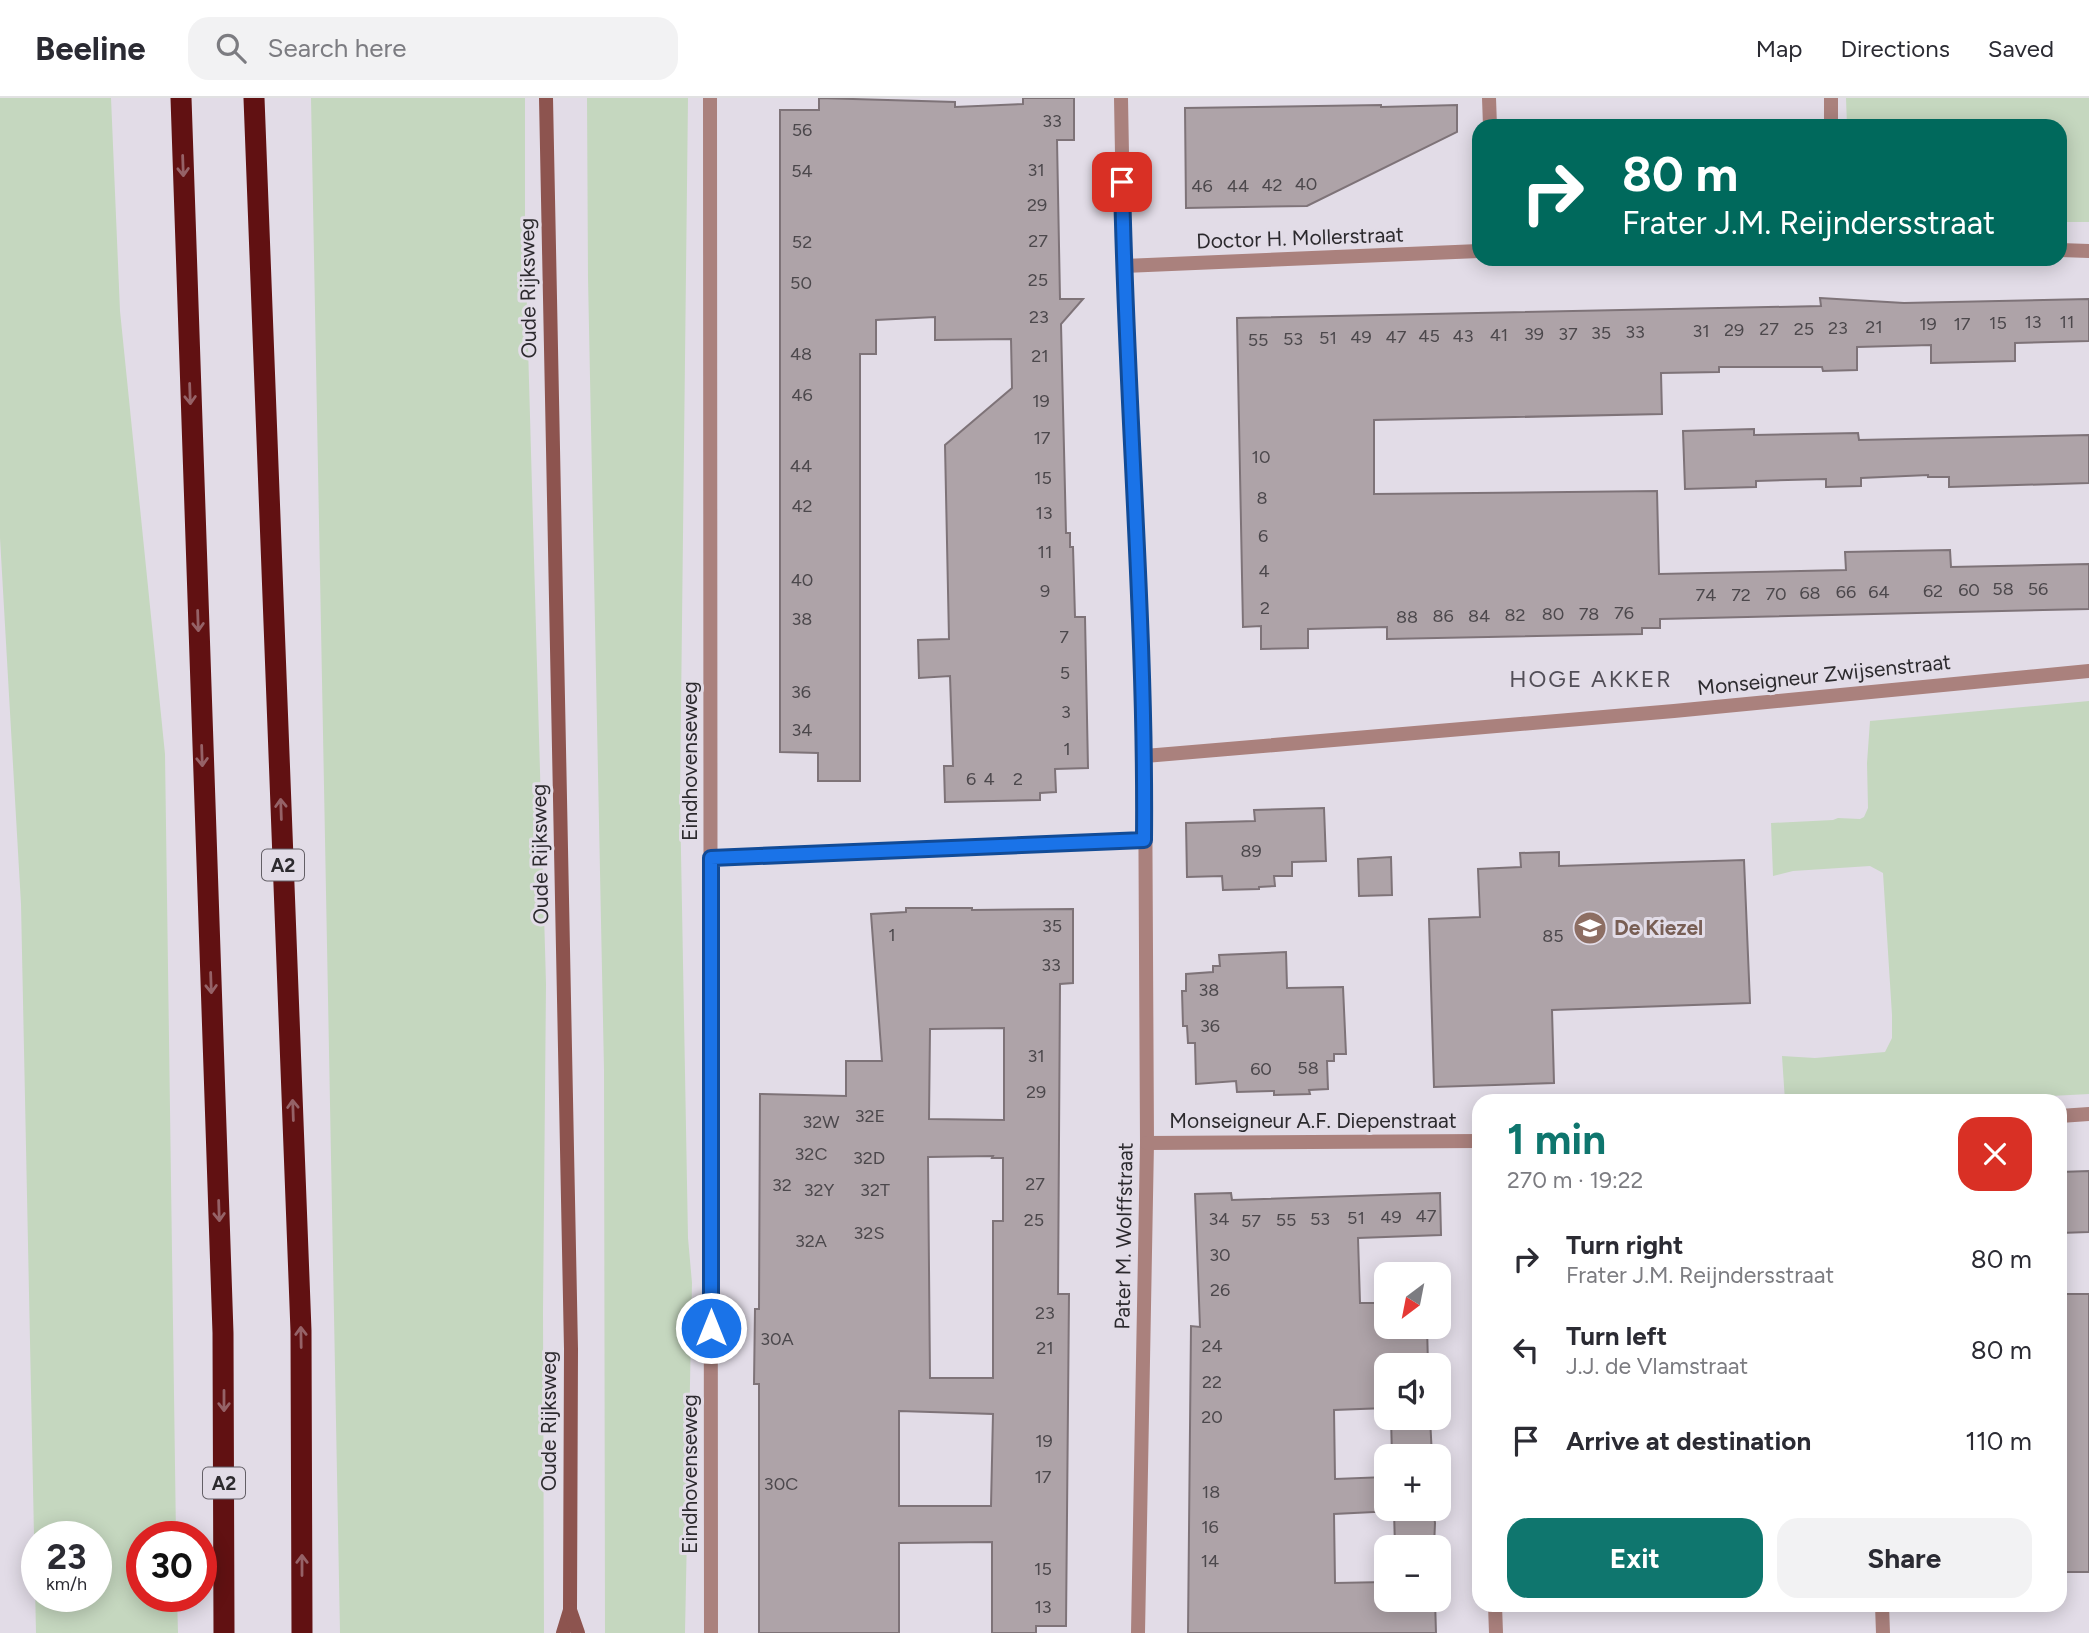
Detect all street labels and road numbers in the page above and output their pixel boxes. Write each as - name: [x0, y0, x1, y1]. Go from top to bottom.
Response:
- street label: Oude Rijksweg: [514, 217, 541, 359]
- street label: Doctor H. Mollerstraat: [1196, 221, 1404, 254]
- street label: Monseigneur Zwijsenstraat: [1696, 649, 1952, 700]
- street label: Eindhovenseweg: [677, 681, 702, 841]
- street label: Oude Rijksweg: [526, 783, 553, 925]
- road number: A2: [262, 850, 304, 880]
- street label: Monseigneur A.F. Diepenstraat: [1169, 1108, 1457, 1133]
- street label: Pater M. Wolffstraat: [1109, 1142, 1138, 1330]
- street label: Oude Rijksweg: [536, 1351, 561, 1491]
- street label: Eindhovenseweg: [677, 1394, 702, 1554]
- road number: A2: [203, 1468, 245, 1498]

